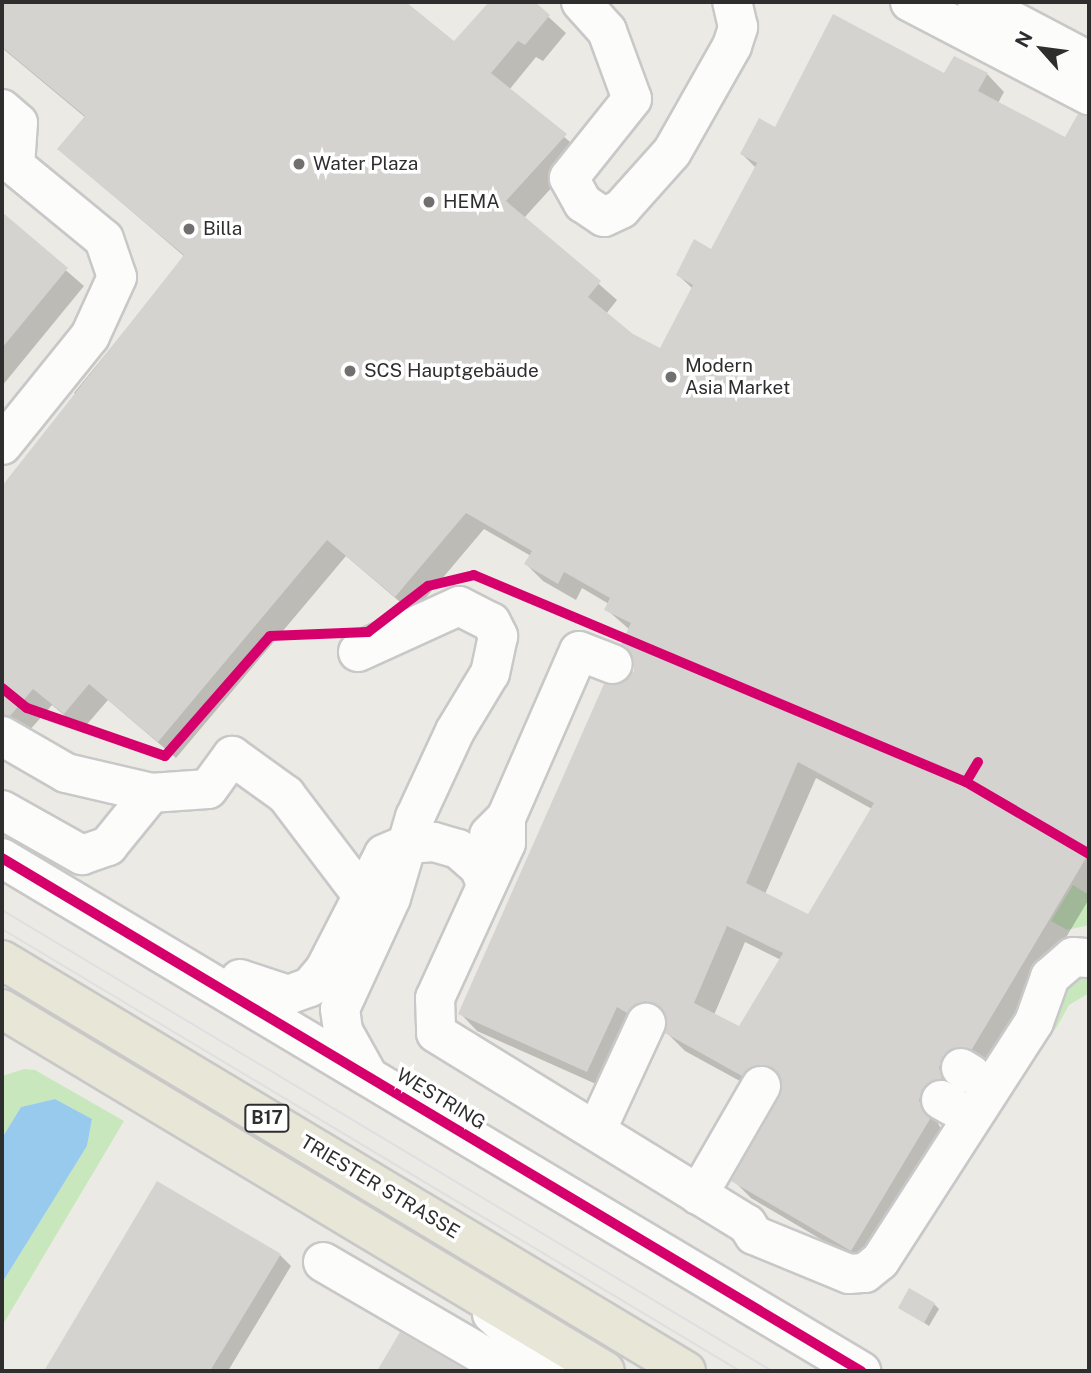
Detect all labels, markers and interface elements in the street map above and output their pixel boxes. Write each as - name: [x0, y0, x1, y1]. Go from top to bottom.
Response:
- north arrow: [1007, 14, 1077, 84]
- text: N: [1010, 27, 1037, 51]
- place label: Water Plaza: [313, 153, 418, 175]
- marker: Water Plaza: [291, 156, 307, 172]
- place label: HEMA: [443, 191, 500, 213]
- marker: HEMA: [421, 194, 437, 210]
- place label: Billa: [203, 218, 242, 240]
- marker: Billa: [181, 221, 197, 237]
- place label: Modern Asia Market: [685, 355, 790, 399]
- place label: SCS Hauptgebäude: [364, 360, 539, 382]
- marker: SCS Hauptgebäude: [342, 363, 358, 379]
- marker: Modern Asia Market: [663, 369, 679, 385]
- street label: WESTRING: [392, 1063, 490, 1135]
- road number: B17: [244, 1104, 290, 1133]
- street label: TRIESTER STRASSE: [296, 1130, 464, 1244]

